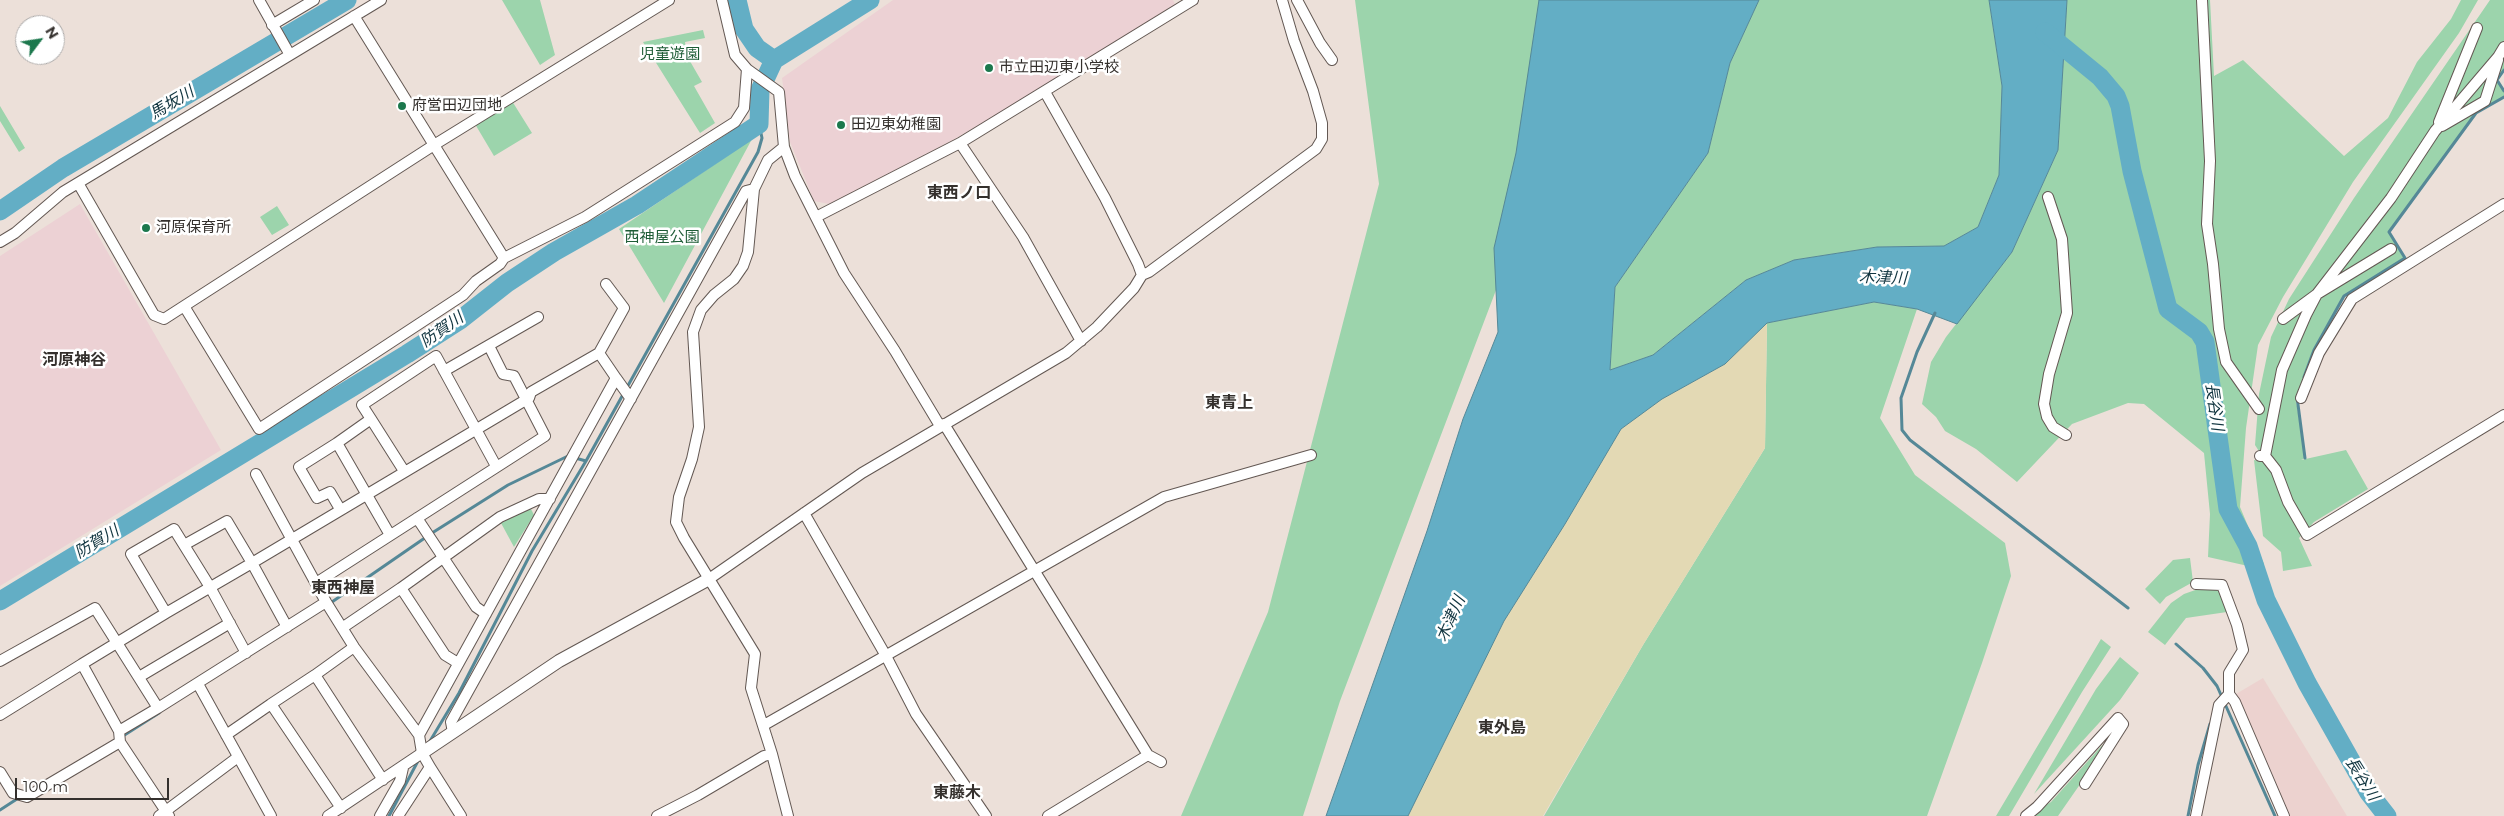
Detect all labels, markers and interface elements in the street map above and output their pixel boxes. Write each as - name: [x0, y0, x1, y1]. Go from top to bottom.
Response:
- north arrow: [15, 15, 65, 65]
- text: N: [41, 23, 63, 42]
- park label: 児童遊園: [640, 46, 700, 64]
- place label: 市立田辺東小学校: [999, 59, 1119, 77]
- marker: 市立田辺東小学校: [983, 62, 995, 74]
- water label: 馬坂川: [146, 82, 198, 124]
- place label: 府営田辺団地: [412, 97, 502, 115]
- marker: 府営田辺団地: [396, 100, 408, 112]
- place label: 田辺東幼稚園: [851, 116, 941, 134]
- marker: 田辺東幼稚園: [835, 119, 847, 131]
- district label: 東西ノ口: [927, 183, 991, 203]
- place label: 河原保育所: [156, 219, 231, 237]
- marker: 河原保育所: [140, 222, 152, 234]
- park label: 西神屋公園: [625, 229, 699, 247]
- water label: 木津川: [1859, 268, 1907, 288]
- water label: 防賀川: [417, 308, 467, 352]
- district label: 河原神谷: [42, 350, 106, 370]
- water label: 長谷川: [2201, 382, 2227, 432]
- district label: 東青上: [1205, 393, 1253, 413]
- water label: 防賀川: [71, 521, 123, 563]
- district label: 東西神屋: [311, 578, 375, 598]
- water label: 木津川: [1432, 593, 1470, 645]
- district label: 東外島: [1478, 718, 1526, 738]
- water label: 長谷川: [2341, 754, 2383, 804]
- scale bar: [18, 768, 171, 800]
- text: 100 m: [23, 777, 68, 796]
- district label: 東藤木: [933, 783, 981, 803]

